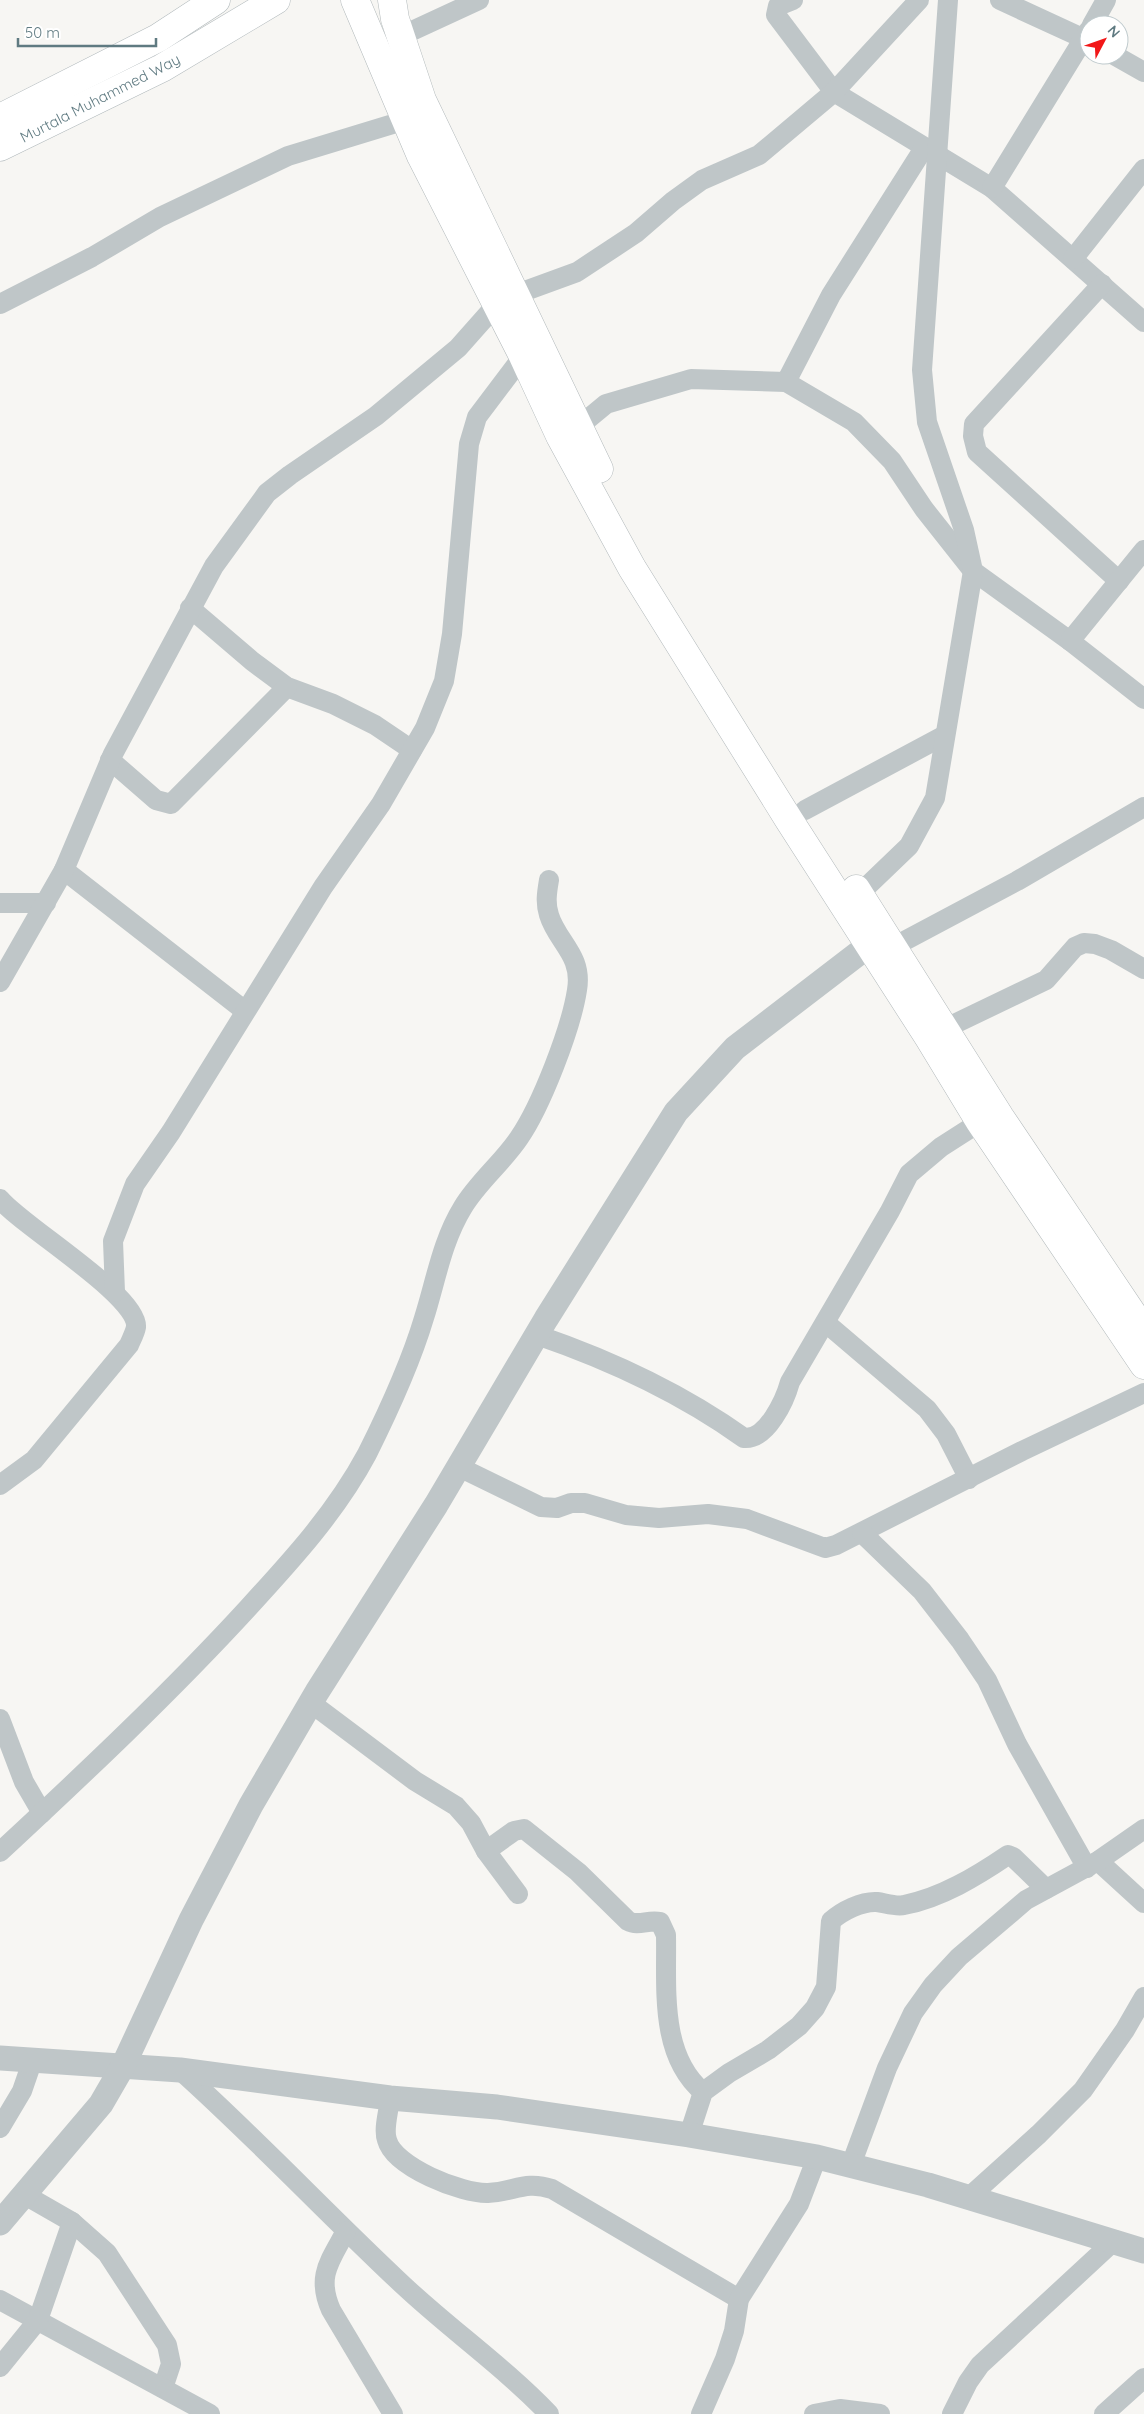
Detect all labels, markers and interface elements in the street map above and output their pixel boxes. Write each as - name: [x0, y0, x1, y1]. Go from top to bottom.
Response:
- scale bar: [18, 15, 155, 47]
- north arrow: [1079, 15, 1129, 65]
- text: N: [1104, 22, 1124, 41]
- text: 50 m: [25, 23, 60, 42]
- street label: Murtala Muhammed Way: [17, 49, 183, 147]

